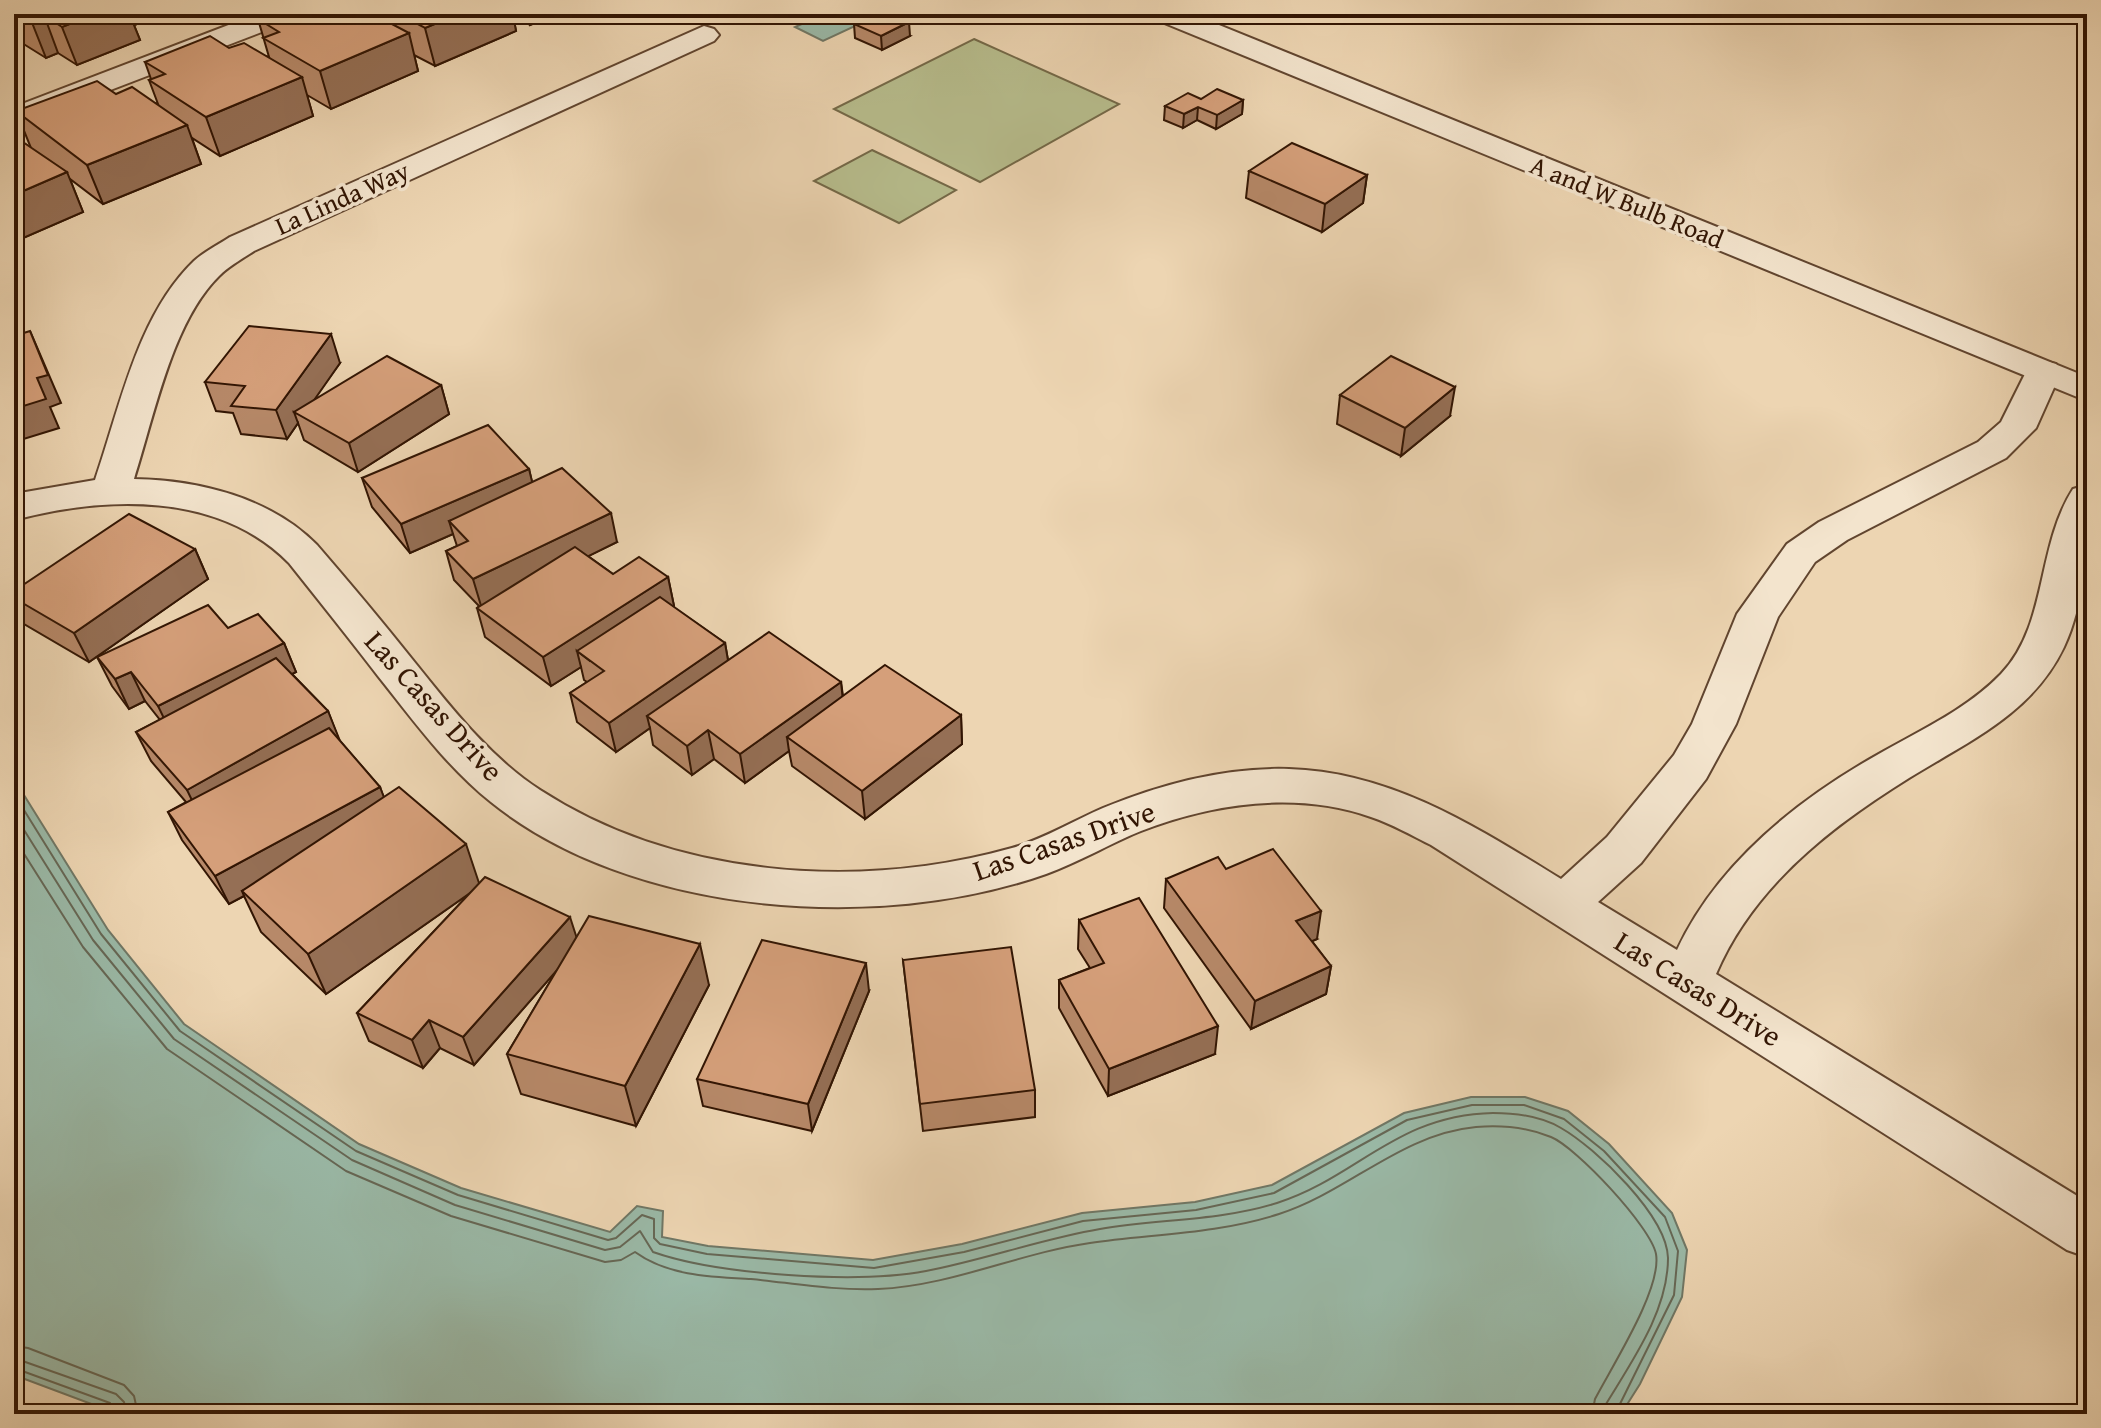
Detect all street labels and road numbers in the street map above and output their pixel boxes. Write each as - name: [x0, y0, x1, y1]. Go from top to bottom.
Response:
- street label: A and W Bulb Road: [1525, 145, 1730, 258]
- street label: La Linda Way: [268, 151, 415, 245]
- street label: Las Casas Drive: [355, 620, 515, 791]
- street label: Las Casas Drive: [967, 788, 1161, 892]
- street label: Las Casas Drive: [1606, 919, 1791, 1057]

